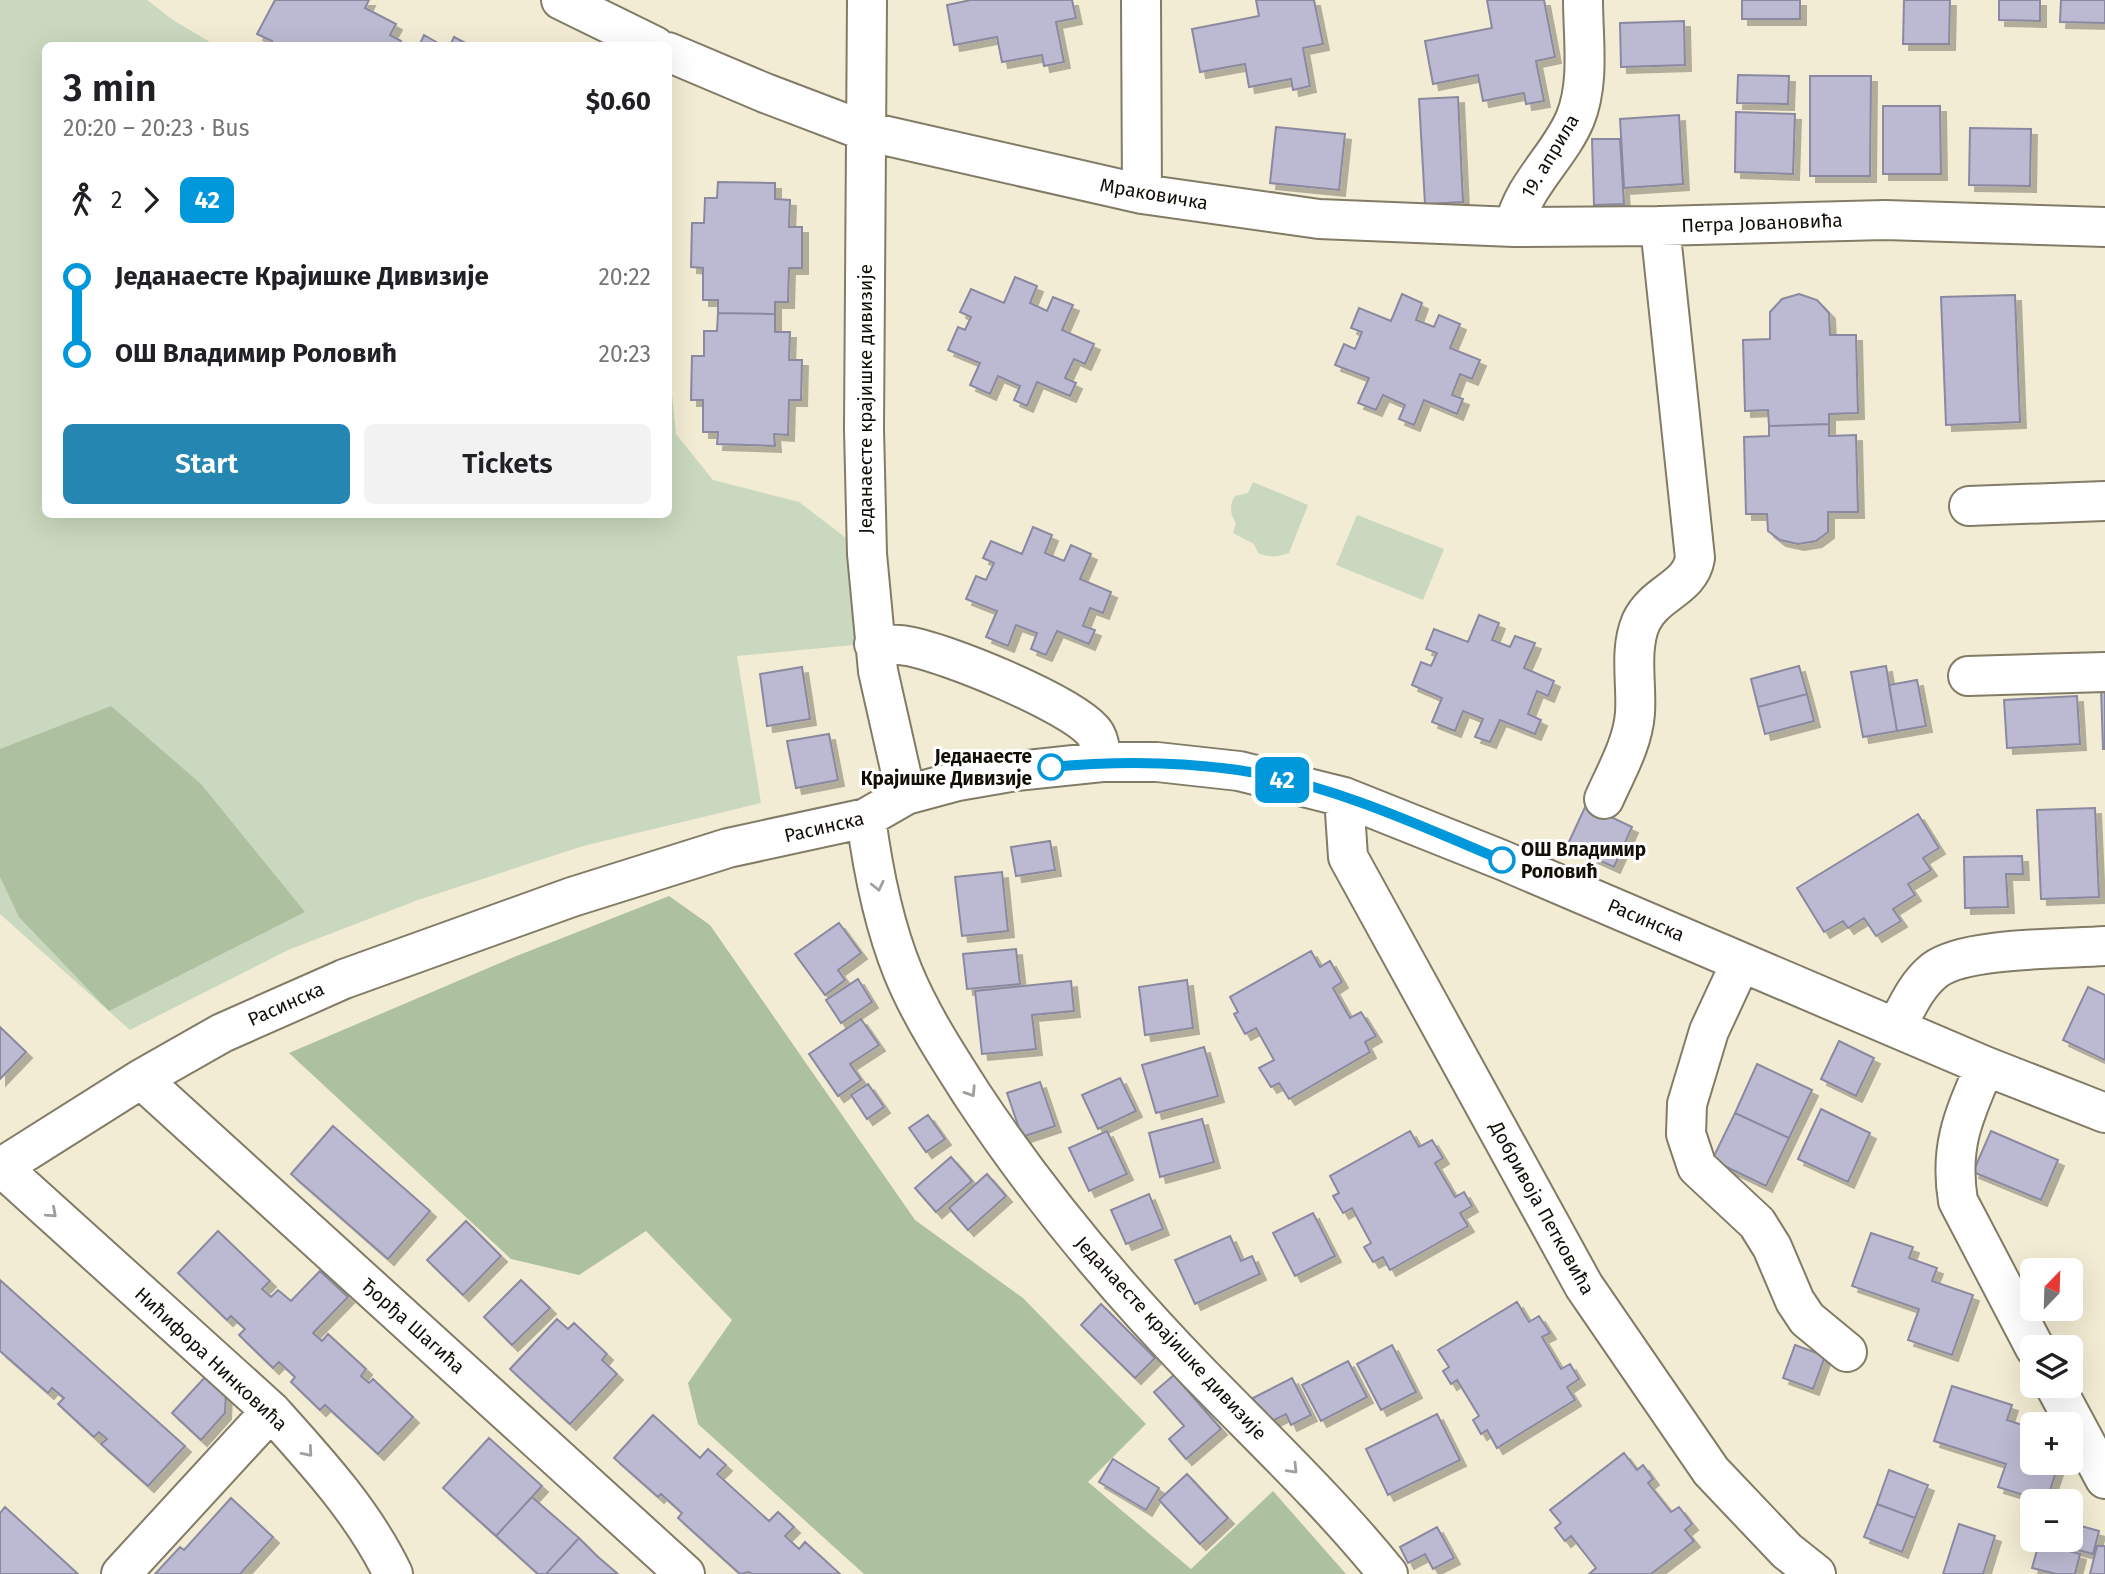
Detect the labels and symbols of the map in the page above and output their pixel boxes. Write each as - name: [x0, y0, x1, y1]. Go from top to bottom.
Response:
- street label: 19. априла: [1516, 110, 1584, 202]
- street label: Мраковичка: [1098, 173, 1210, 215]
- street label: Петра Јовановића: [1681, 209, 1843, 237]
- street label: Једанаесте крајишке дивизије: [854, 264, 877, 534]
- place label: Једанаесте Крајишке Дивизије: [861, 745, 1032, 790]
- marker: Једанаесте Крајишке Дивизије: [1038, 754, 1064, 780]
- line badge: 42: [1250, 757, 1314, 803]
- street label: Расинска: [782, 807, 866, 847]
- place label: ОШ Владимир Роловић: [1521, 838, 1646, 883]
- marker: ОШ Владимир Роловић: [1489, 847, 1515, 873]
- one-way arrow: [869, 880, 884, 892]
- street label: Расинска: [1604, 894, 1688, 946]
- street label: Расинска: [244, 977, 328, 1031]
- one-way arrow: [962, 1084, 975, 1097]
- street label: Добривоја Петковића: [1484, 1116, 1599, 1299]
- one-way arrow: [44, 1205, 57, 1217]
- street label: Једанаесте крајишке дивизије: [1070, 1231, 1272, 1445]
- north arrow: [2020, 1258, 2082, 1321]
- street label: Ђорђа Шагића: [356, 1273, 470, 1379]
- street label: Нићифора Нинковића: [130, 1282, 292, 1436]
- one-way arrow: [300, 1443, 312, 1456]
- one-way arrow: [1284, 1460, 1297, 1473]

